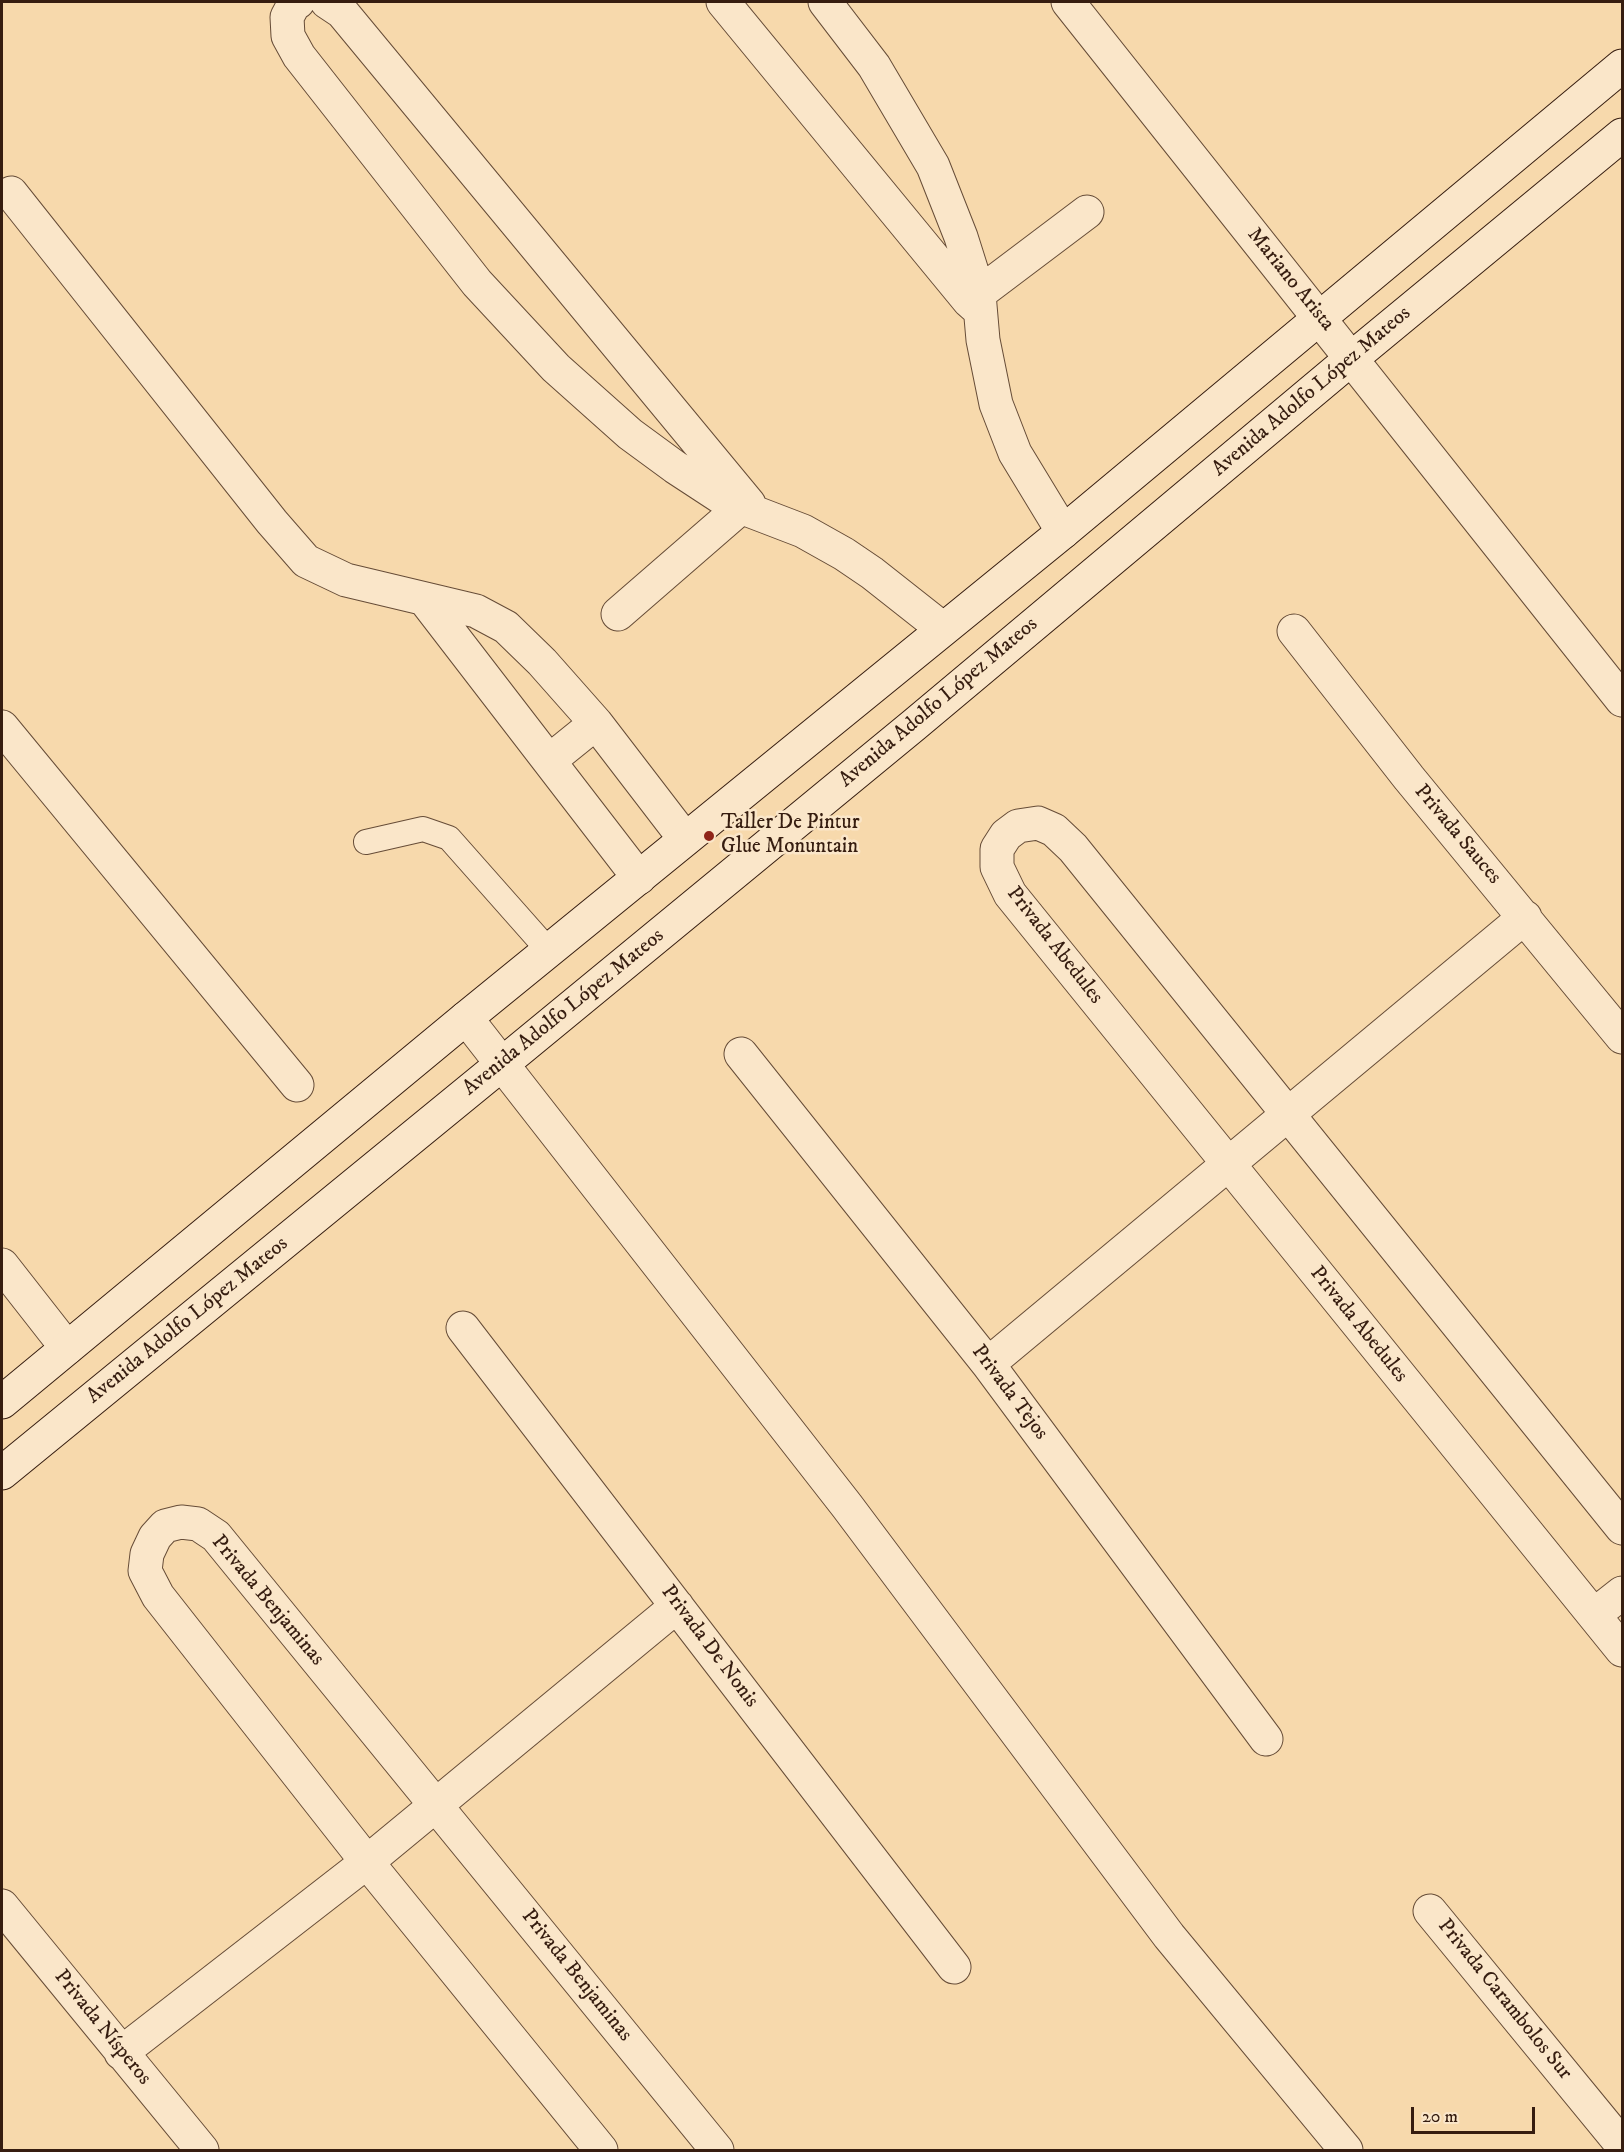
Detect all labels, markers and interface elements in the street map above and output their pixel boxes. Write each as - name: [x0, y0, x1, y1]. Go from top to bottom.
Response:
- street label: Mariano Arista: [1241, 223, 1339, 337]
- street label: Avenida Adolfo López Mateos: [1208, 301, 1416, 483]
- street label: Avenida Adolfo López Mateos: [835, 612, 1043, 794]
- street label: Privada Sauces: [1408, 780, 1506, 890]
- place label: Taller De Pintur Glue Monuntain: [721, 811, 859, 861]
- marker: Taller De Pintur Glue Monuntain: [702, 829, 716, 843]
- street label: Privada Abedules: [1000, 882, 1108, 1010]
- street label: Avenida Adolfo López Mateos: [458, 924, 670, 1102]
- street label: Avenida Adolfo López Mateos: [82, 1232, 294, 1410]
- street label: Privada Abedules: [1304, 1262, 1412, 1388]
- street label: Privada Tejos: [965, 1341, 1053, 1445]
- street label: Privada Benjaminas: [205, 1531, 329, 1671]
- street label: Privada De Nonis: [655, 1581, 763, 1713]
- street label: Privada Benjaminas: [515, 1905, 637, 2047]
- street label: Privada Carambolos Sur: [1431, 1914, 1577, 2086]
- street label: Privada Nísperos: [48, 1965, 156, 2091]
- scale bar: [1414, 2095, 1538, 2133]
- text: 20 m: [1422, 2106, 1458, 2128]

